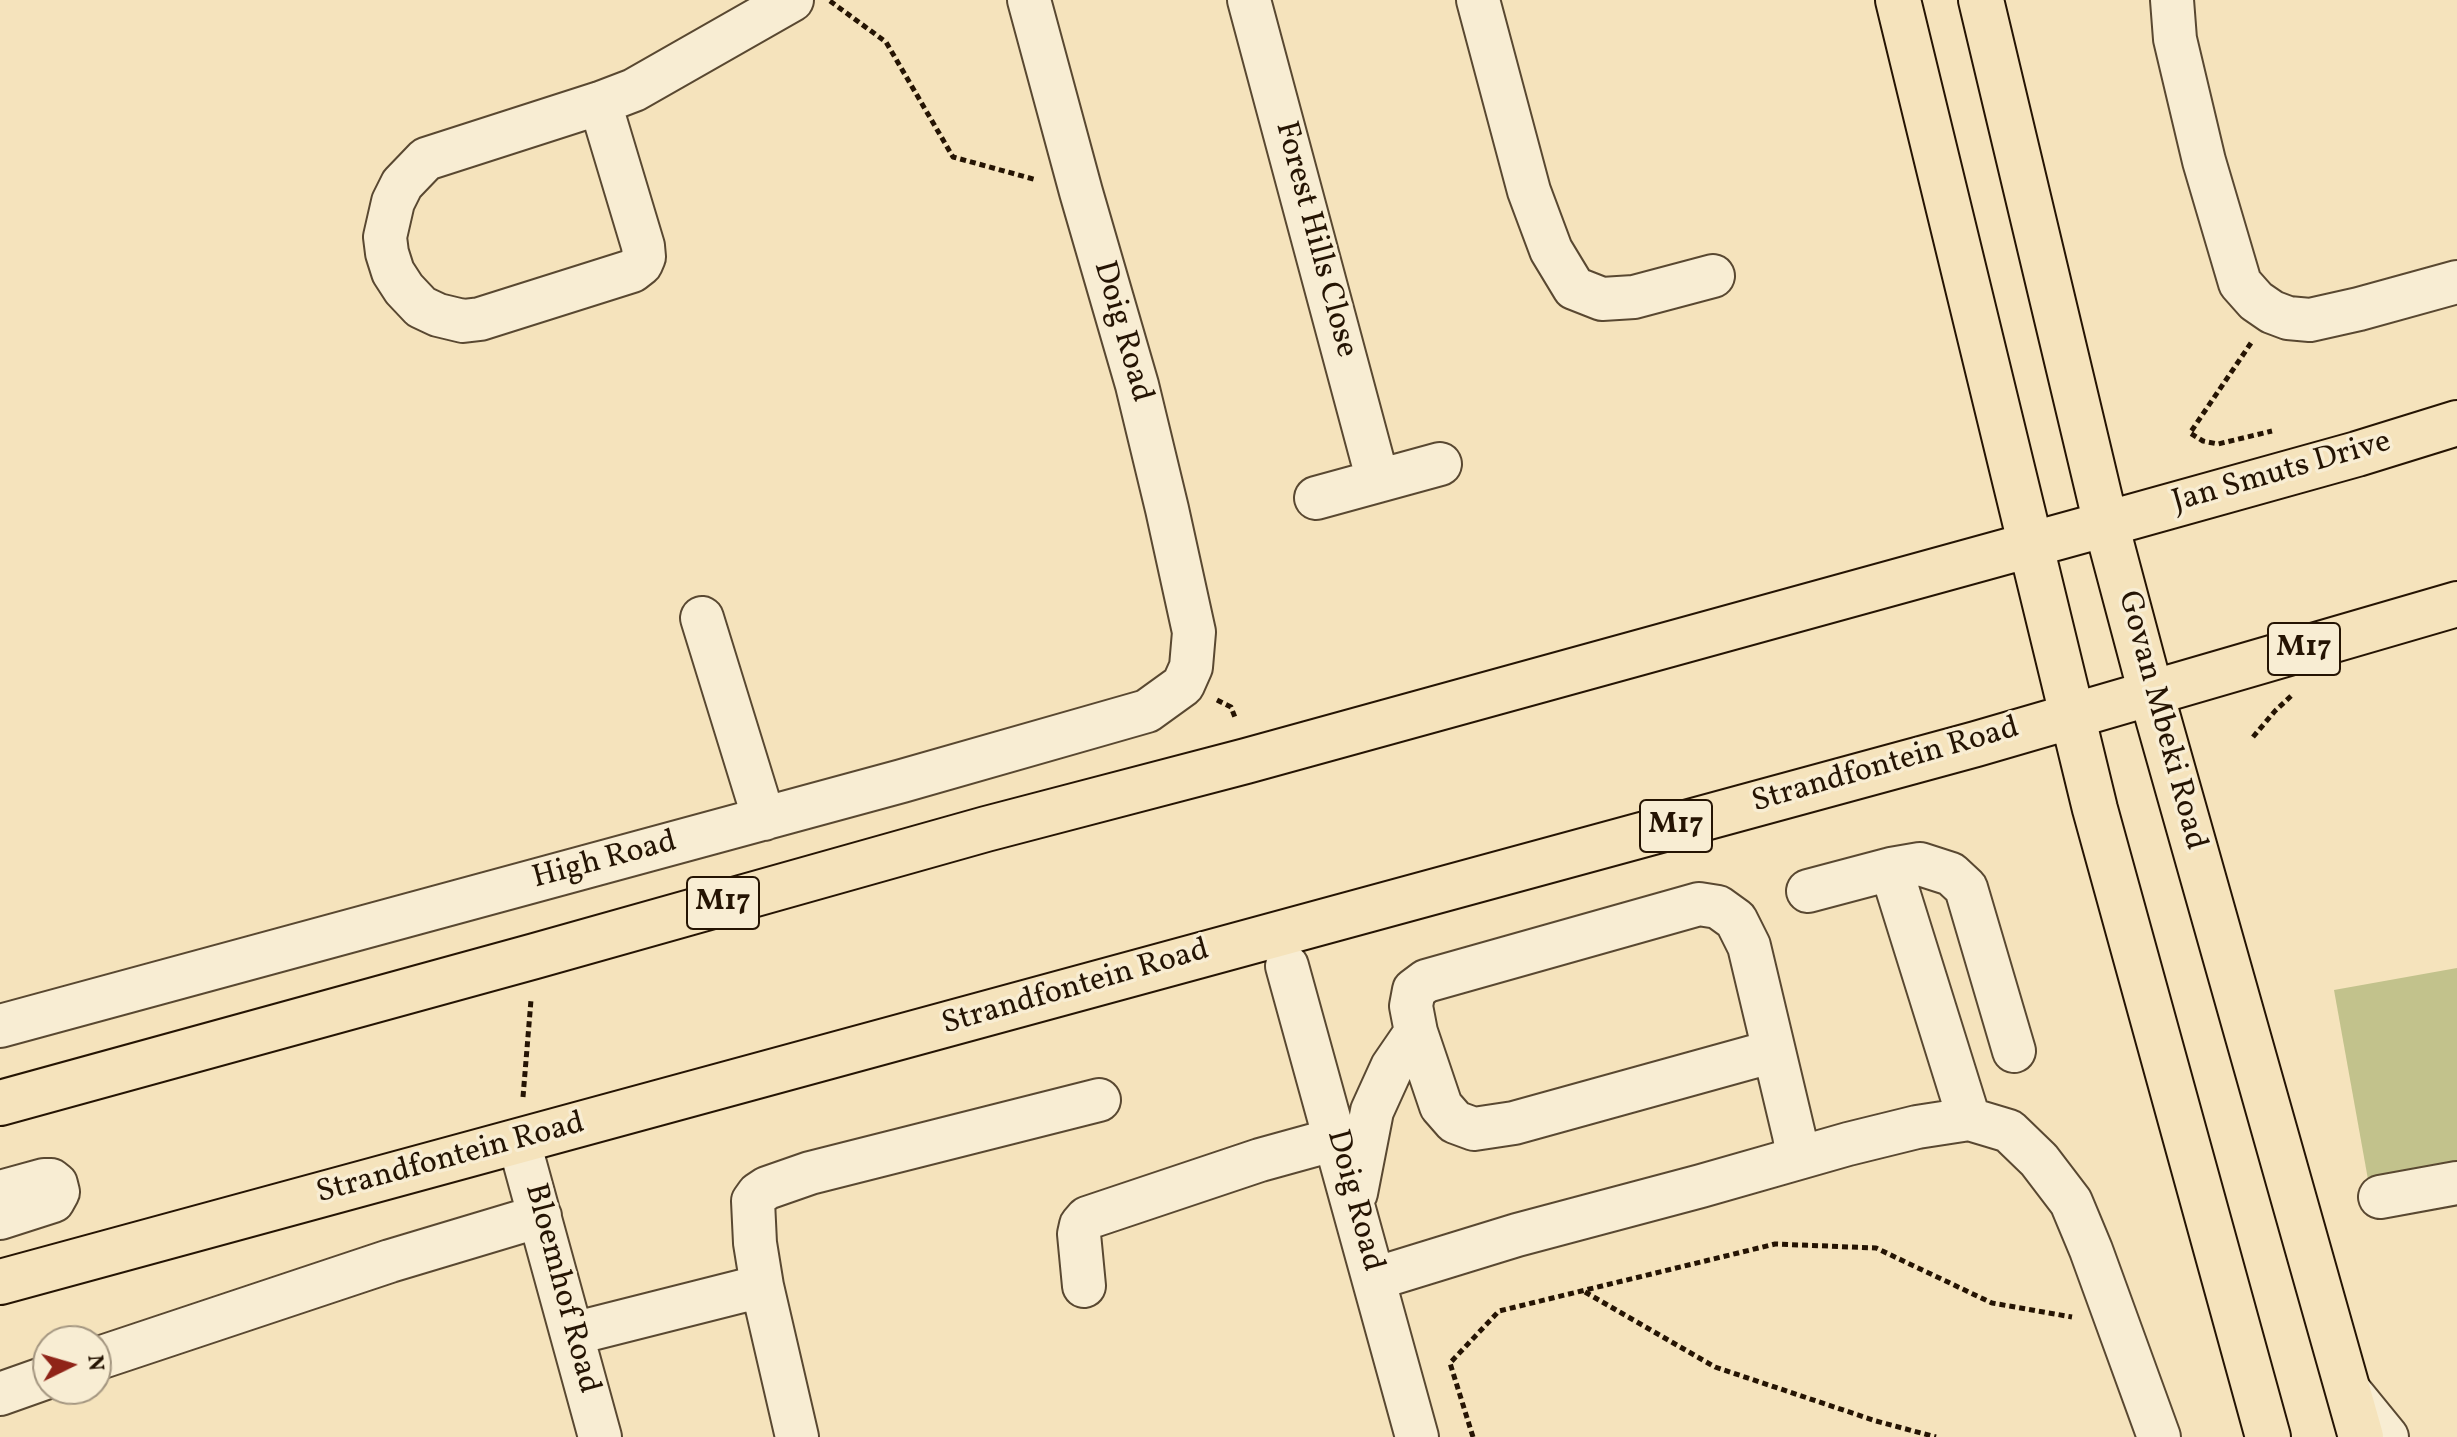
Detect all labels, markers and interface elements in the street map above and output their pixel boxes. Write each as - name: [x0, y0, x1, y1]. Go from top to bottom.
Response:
- street label: Forest Hills Close: [1264, 118, 1364, 362]
- street label: Doig Road: [1083, 257, 1159, 407]
- street label: Jan Smuts Drive: [2168, 424, 2396, 524]
- street label: Govan Mbeki Road: [2107, 587, 2213, 855]
- road number: M17: [2268, 623, 2340, 675]
- street label: Strandfontein Road: [1748, 711, 2024, 823]
- road number: M17: [1640, 800, 1712, 852]
- street label: High Road: [529, 824, 681, 900]
- road number: M17: [687, 877, 759, 929]
- street label: Strandfontein Road: [938, 933, 1214, 1045]
- street label: Strandfontein Road: [313, 1106, 589, 1214]
- street label: Doig Road: [1316, 1126, 1390, 1276]
- street label: Bloemhof Road: [514, 1180, 606, 1398]
- north arrow: [32, 1325, 112, 1405]
- text: N: [78, 1354, 111, 1372]

